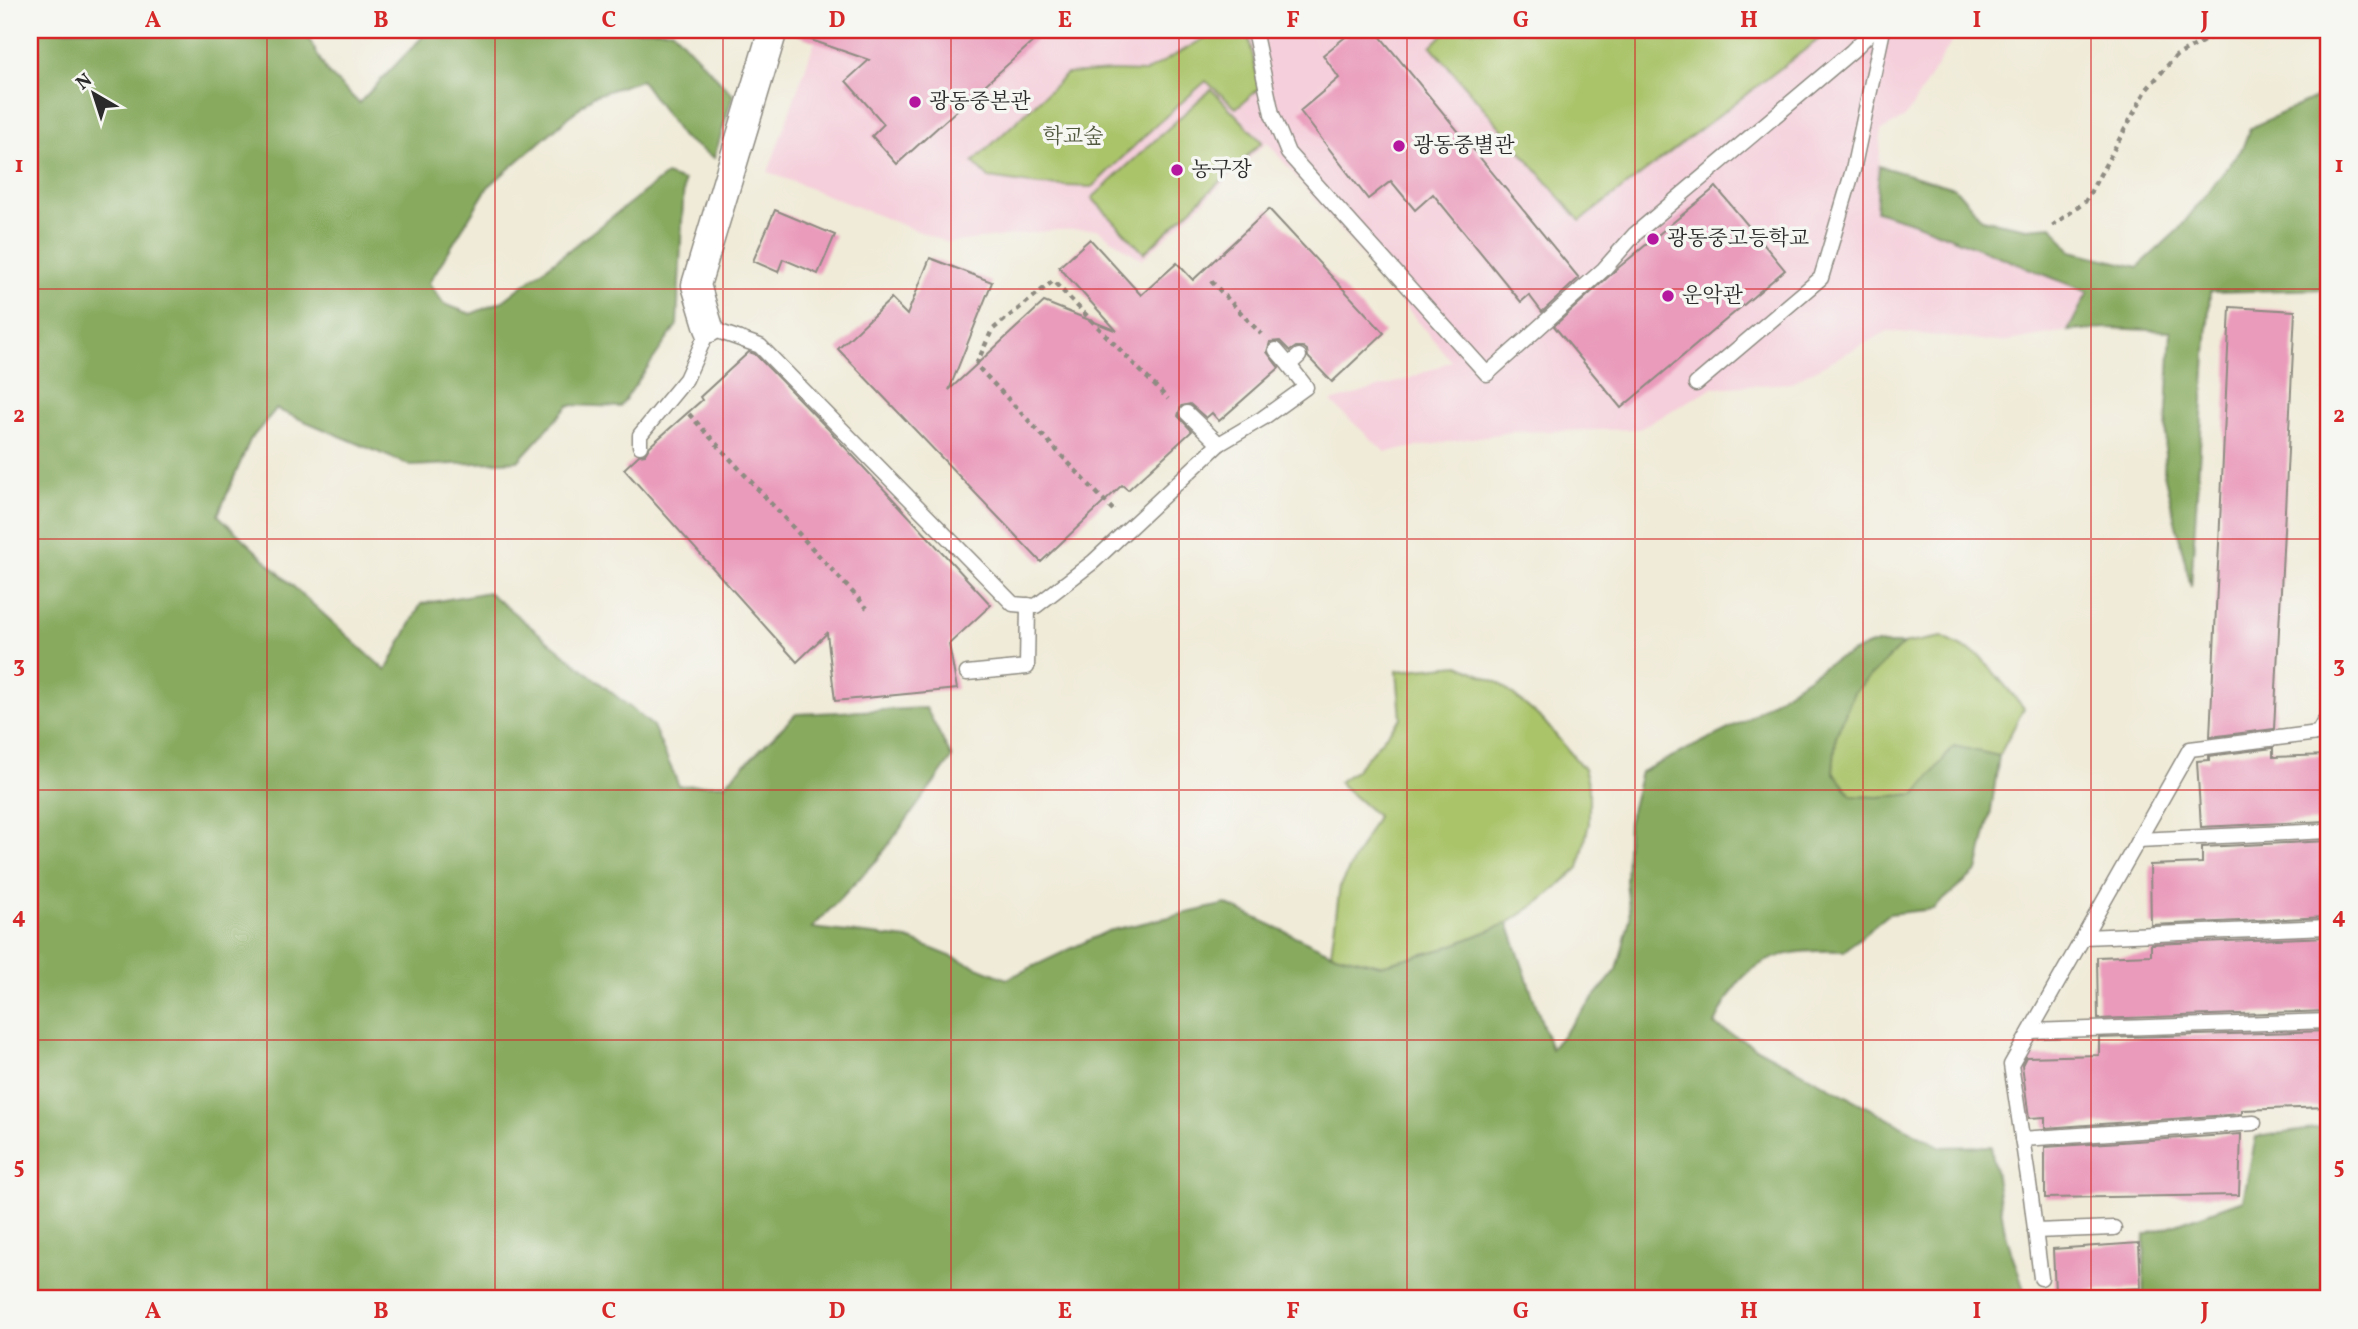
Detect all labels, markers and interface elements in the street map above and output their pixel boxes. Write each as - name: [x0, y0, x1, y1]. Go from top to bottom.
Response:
- text: A: [145, 5, 161, 37]
- text: B: [373, 5, 389, 37]
- text: C: [602, 5, 616, 37]
- text: D: [829, 5, 846, 37]
- text: E: [1058, 5, 1072, 37]
- text: F: [1286, 5, 1300, 37]
- text: G: [1513, 5, 1529, 37]
- text: H: [1740, 5, 1758, 37]
- text: I: [1973, 5, 1981, 37]
- text: J: [2200, 5, 2209, 37]
- north arrow: [60, 60, 130, 130]
- text: N: [71, 68, 98, 97]
- place label: 광동중본관: [929, 88, 1031, 117]
- marker: 광동중본관: [907, 94, 923, 110]
- park label: 학교숲: [1043, 123, 1103, 152]
- place label: 광동중별관: [1413, 132, 1515, 161]
- marker: 광동중별관: [1391, 138, 1407, 154]
- text: 1: [14, 150, 24, 182]
- text: 1: [2334, 150, 2344, 182]
- place label: 농구장: [1191, 156, 1253, 185]
- marker: 농구장: [1169, 162, 1185, 178]
- place label: 광동중고등학교: [1667, 225, 1809, 254]
- marker: 광동중고등학교: [1645, 231, 1661, 247]
- place label: 운악관: [1682, 282, 1744, 311]
- marker: 운악관: [1660, 288, 1676, 304]
- text: 2: [13, 400, 25, 432]
- text: 2: [2333, 400, 2345, 432]
- text: 3: [13, 650, 25, 682]
- text: 3: [2333, 650, 2345, 682]
- text: 4: [12, 901, 26, 933]
- text: 4: [2332, 901, 2346, 933]
- text: 5: [13, 1151, 25, 1183]
- text: 5: [2333, 1151, 2345, 1183]
- text: A: [145, 1296, 161, 1328]
- text: B: [373, 1296, 389, 1328]
- text: C: [602, 1296, 616, 1328]
- text: D: [829, 1296, 846, 1328]
- text: E: [1058, 1296, 1072, 1328]
- text: F: [1286, 1296, 1300, 1328]
- text: G: [1513, 1296, 1529, 1328]
- text: H: [1740, 1296, 1758, 1328]
- text: I: [1973, 1296, 1981, 1328]
- text: J: [2200, 1296, 2209, 1328]

